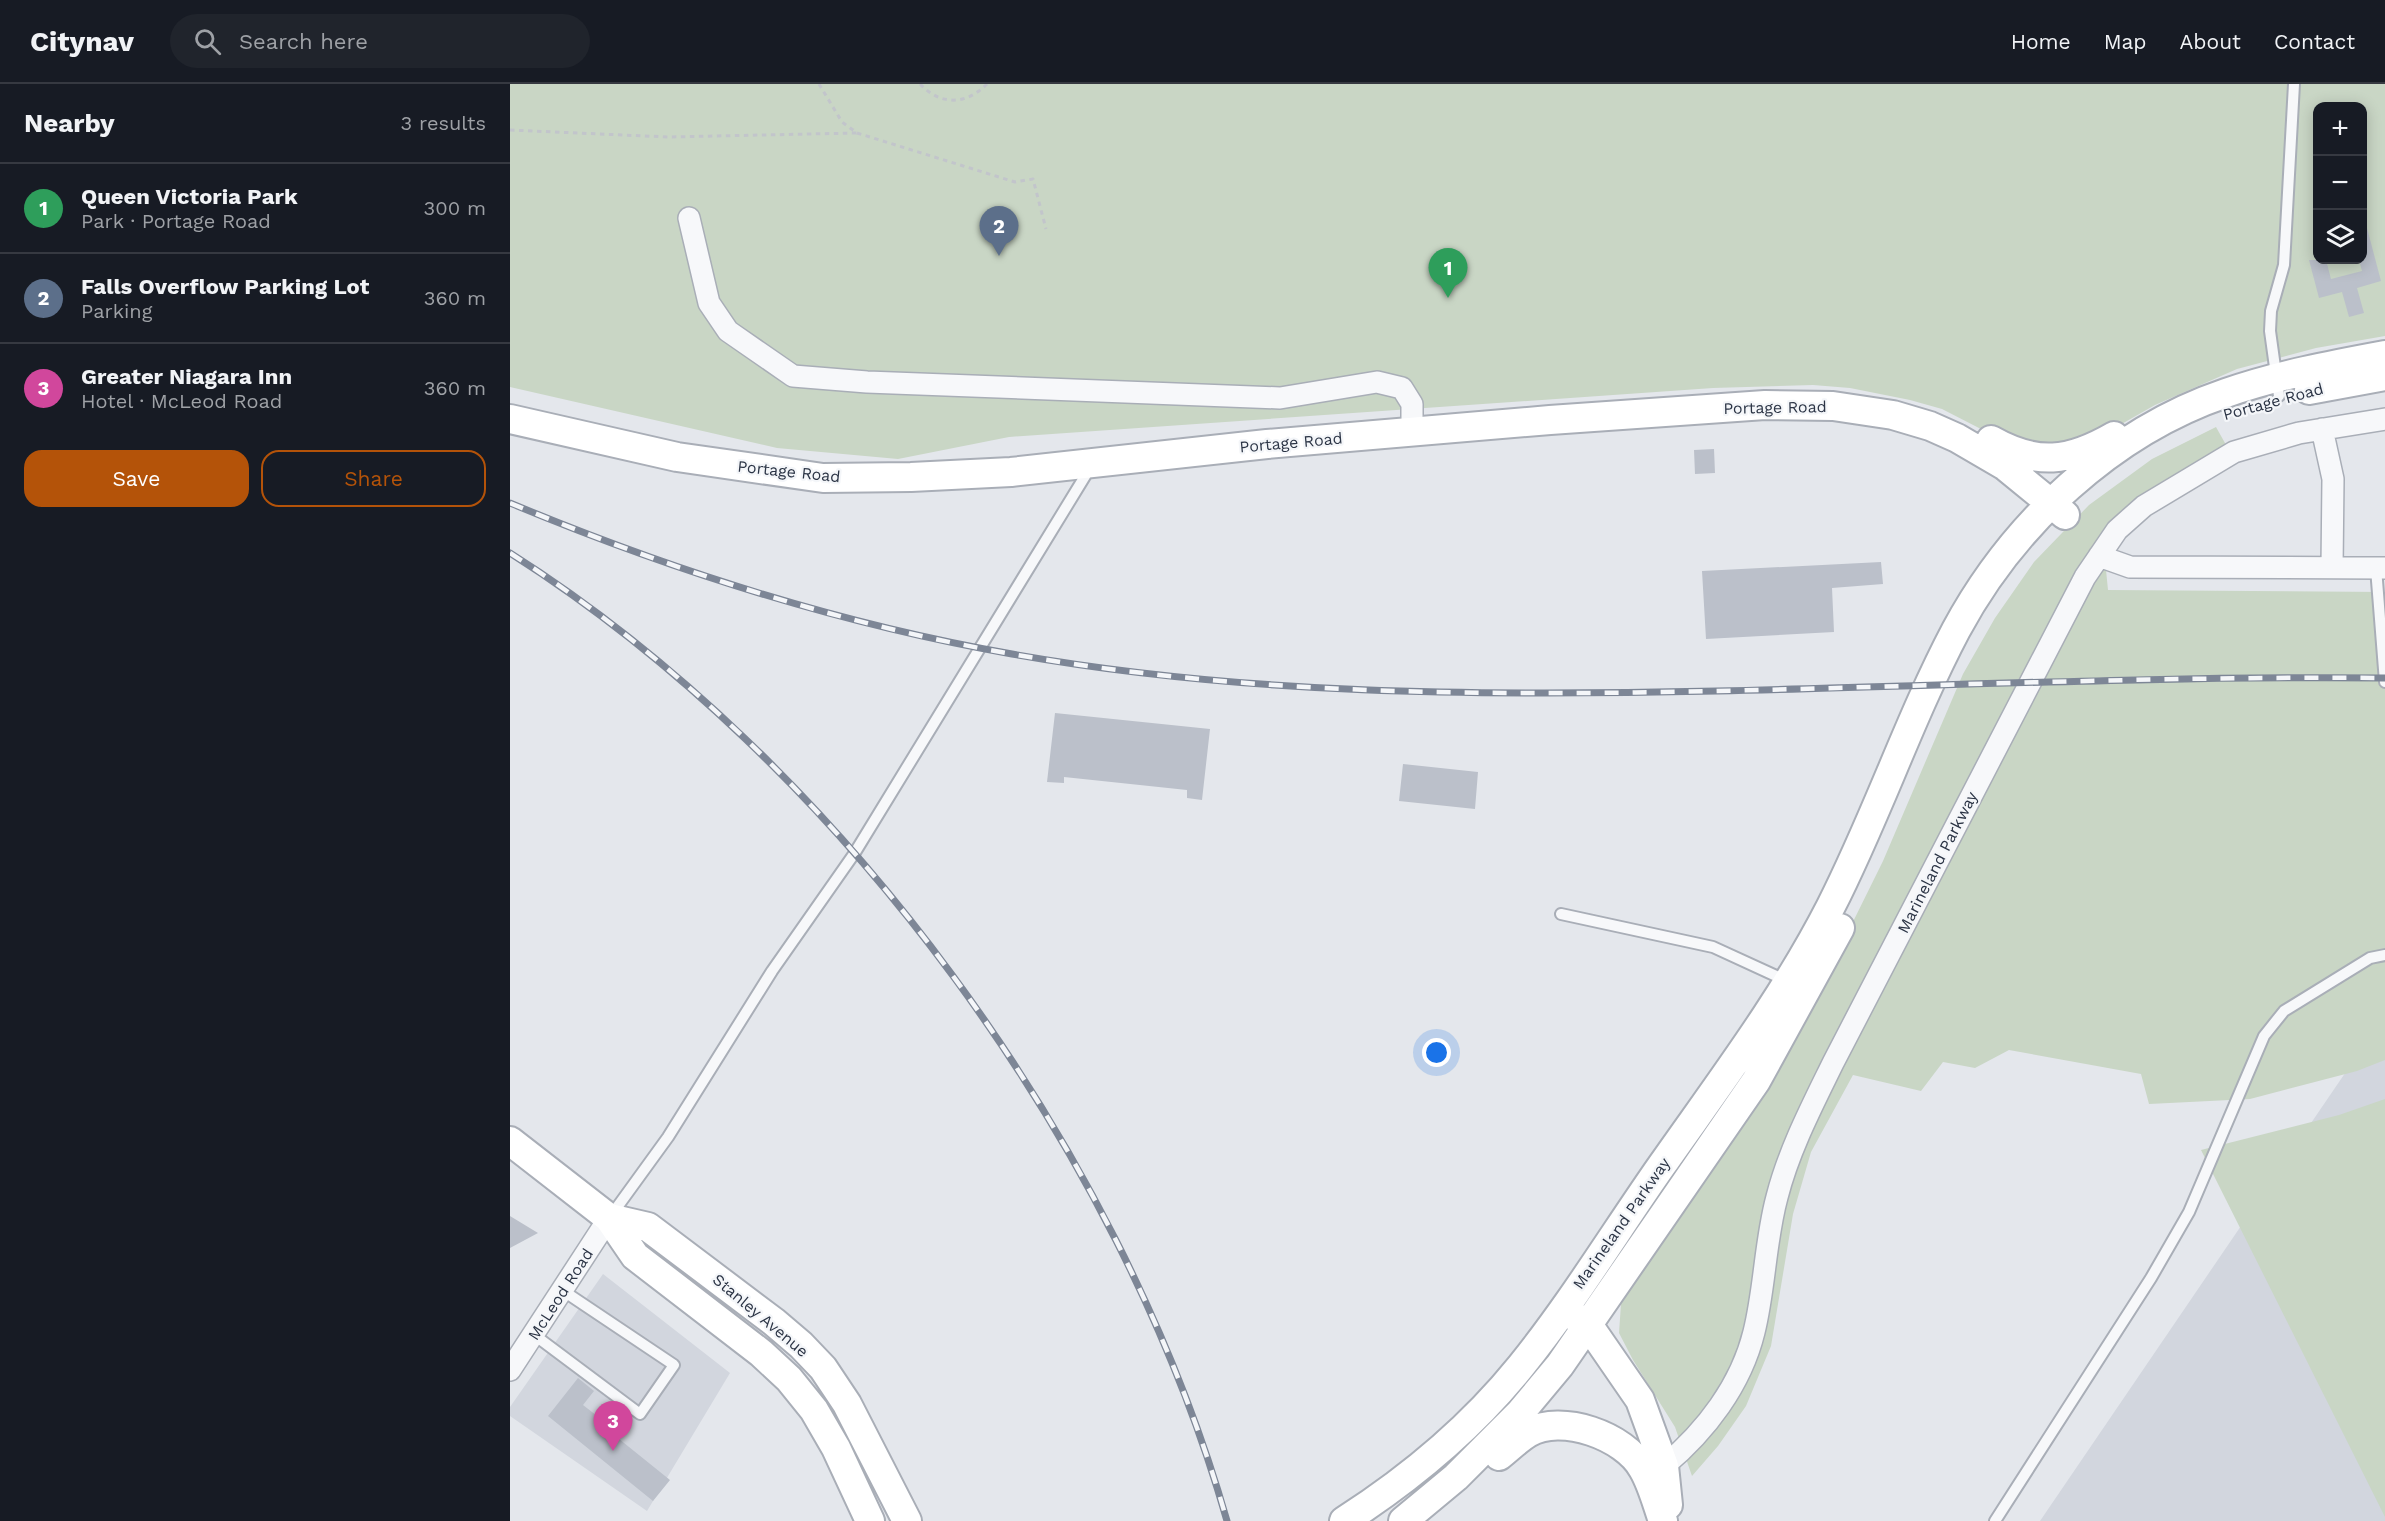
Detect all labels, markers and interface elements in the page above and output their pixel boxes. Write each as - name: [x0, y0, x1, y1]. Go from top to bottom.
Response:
- search box: [170, 14, 590, 68]
- text: Citynav: [30, 25, 134, 58]
- icon: search: [191, 25, 224, 58]
- text: Search here: [239, 29, 368, 54]
- text: Home: [2011, 29, 2071, 54]
- text: Map: [2104, 29, 2147, 54]
- text: About: [2180, 29, 2241, 54]
- text: Contact: [2274, 29, 2355, 54]
- map controls: [2313, 102, 2367, 264]
- button: +: [2313, 102, 2367, 156]
- text: Nearby: [24, 108, 115, 138]
- text: 3 results: [401, 111, 486, 135]
- button: −: [2313, 156, 2367, 210]
- text: Queen Victoria Park: [81, 184, 298, 209]
- text: 1: [39, 196, 48, 220]
- text: 300 m: [424, 196, 486, 220]
- pin: 2: [980, 206, 1018, 256]
- text: Park · Portage Road: [81, 209, 271, 233]
- button: layers: [2313, 210, 2367, 264]
- pin: 1: [1428, 248, 1468, 298]
- text: Falls Overflow Parking Lot: [81, 274, 369, 299]
- text: 2: [38, 286, 49, 310]
- text: 360 m: [424, 286, 486, 310]
- text: Parking: [81, 299, 152, 323]
- text: Greater Niagara Inn: [81, 364, 292, 389]
- text: 3: [38, 376, 49, 400]
- text: 360 m: [424, 376, 486, 400]
- street label: Portage Road: [2221, 379, 2325, 424]
- text: Hotel · McLeod Road: [81, 389, 282, 413]
- street label: Portage Road: [1723, 397, 1827, 418]
- street label: Portage Road: [1239, 429, 1343, 456]
- button: Save: [24, 450, 249, 507]
- button: Share: [261, 450, 486, 507]
- street label: Portage Road: [737, 457, 841, 486]
- street label: Marineland Parkway: [1893, 788, 1982, 936]
- your location: [1422, 1038, 1451, 1067]
- street label: Marineland Parkway: [1569, 1153, 1674, 1293]
- street label: McLeod Road: [524, 1245, 597, 1344]
- street label: Stanley Avenue: [709, 1270, 812, 1361]
- pin: 3: [594, 1402, 632, 1451]

